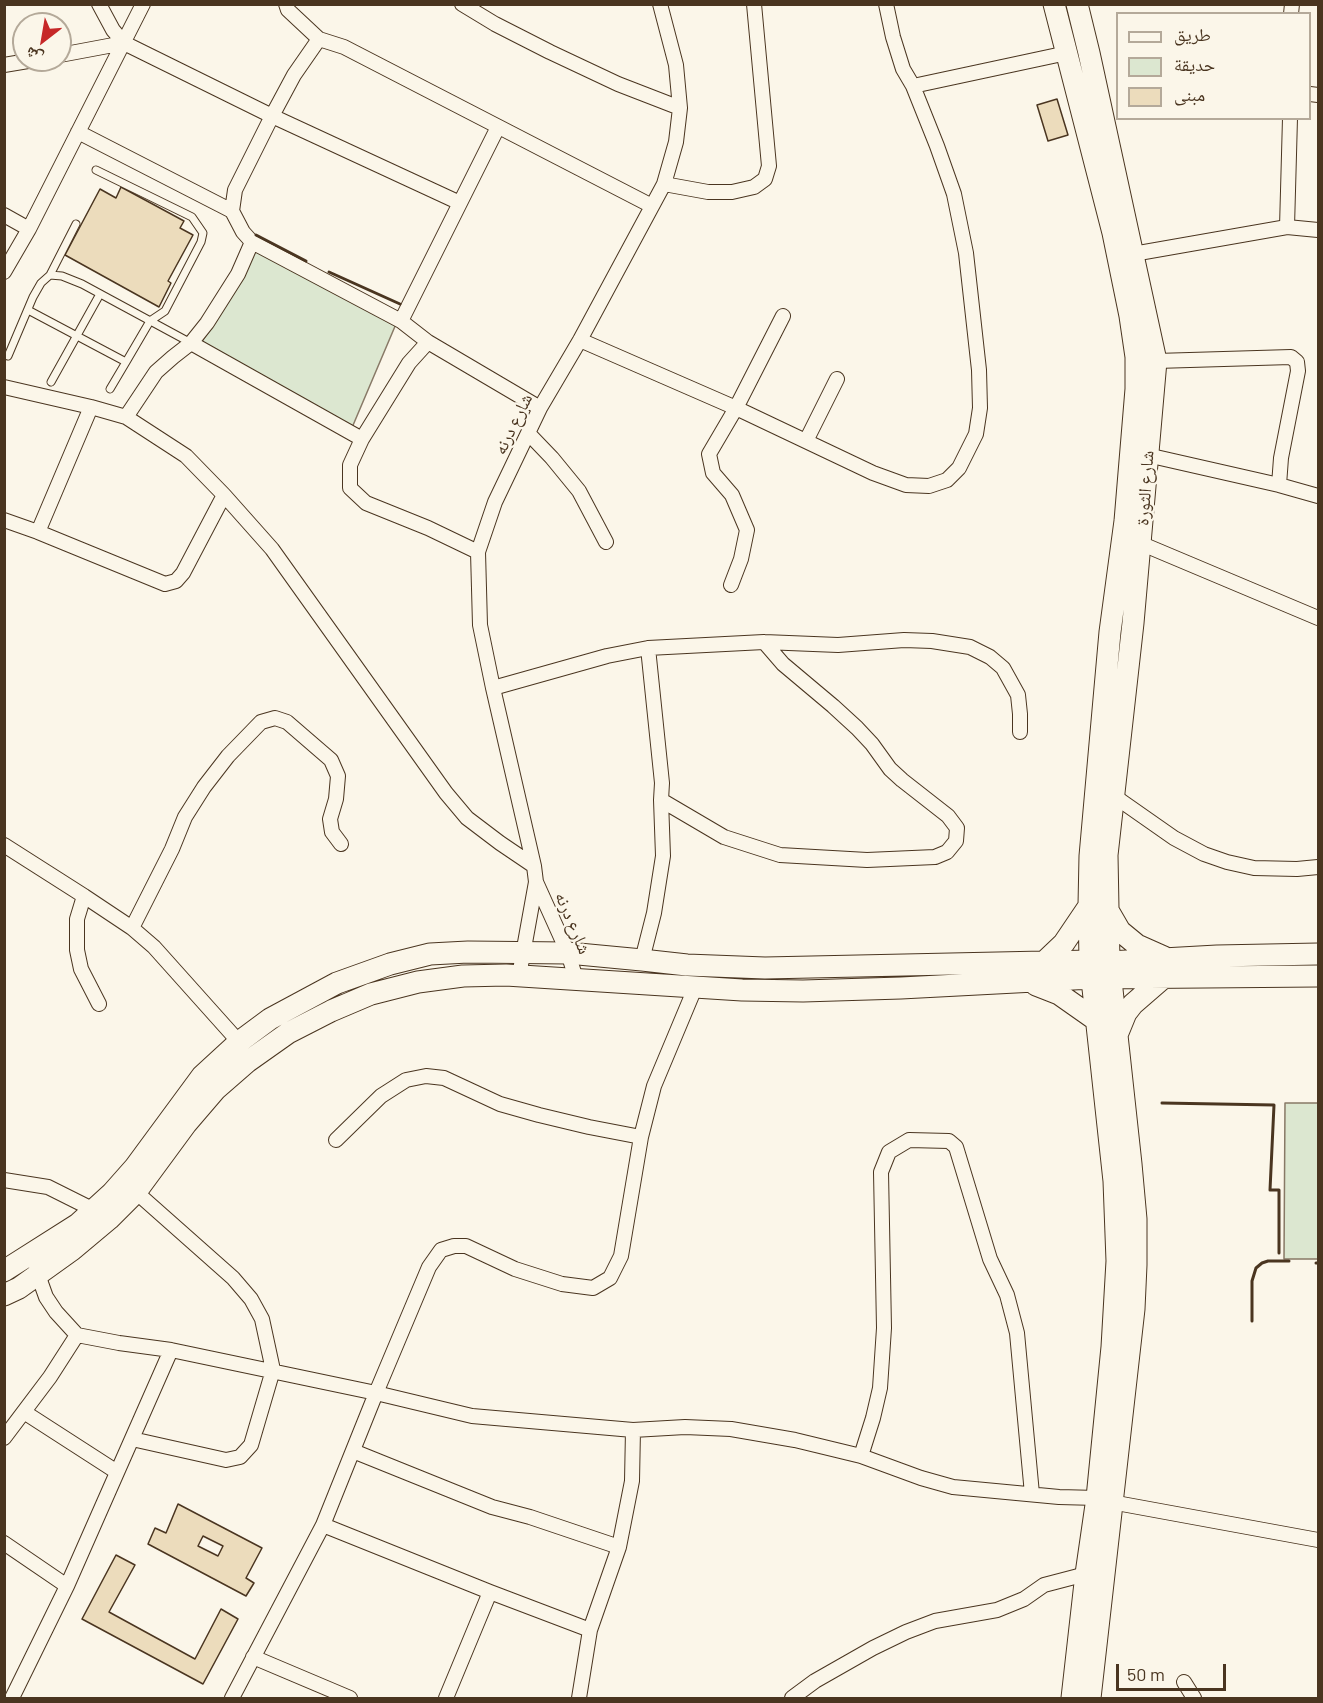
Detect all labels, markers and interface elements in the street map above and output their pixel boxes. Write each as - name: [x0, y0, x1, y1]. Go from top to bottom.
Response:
- north arrow: [12, 12, 72, 72]
- legend: [1116, 12, 1311, 120]
- text: طريق: [1174, 23, 1211, 45]
- text: ش: [21, 44, 46, 69]
- text: حديقة: [1174, 53, 1215, 75]
- text: مبنى: [1174, 83, 1205, 105]
- street label: شارع درنه: [489, 390, 537, 458]
- street label: شارع الثورة: [1132, 450, 1158, 526]
- street label: شارع درنه: [550, 889, 596, 957]
- scale bar: [1119, 1652, 1228, 1690]
- text: 50 m: [1127, 1663, 1165, 1685]

